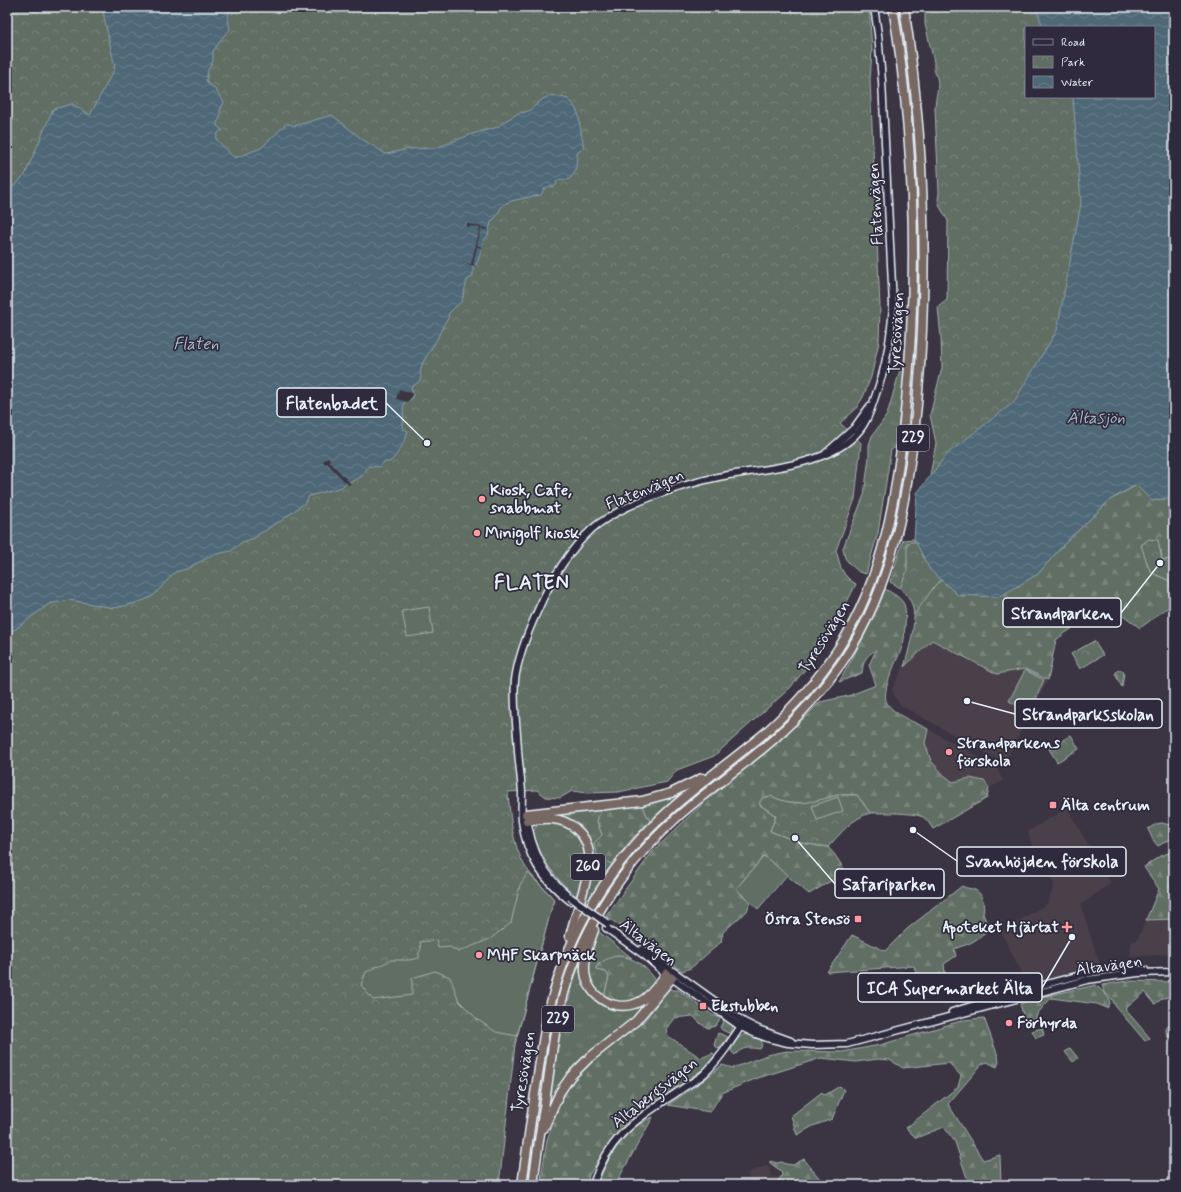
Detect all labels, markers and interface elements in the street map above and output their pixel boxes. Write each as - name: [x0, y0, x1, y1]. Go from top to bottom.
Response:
- legend: [1025, 26, 1155, 98]
- text: Road: [1061, 35, 1085, 51]
- text: Park: [1061, 55, 1085, 71]
- text: Water: [1061, 75, 1093, 91]
- street label: Flatenvägen: [863, 162, 889, 246]
- street label: Tyresövägen: [884, 291, 910, 375]
- water label: Flaten: [173, 333, 219, 355]
- callout: Flatenbadet: [277, 388, 386, 417]
- text: Flatenbadet: [286, 393, 379, 415]
- water label: Ältasjön: [1067, 407, 1125, 429]
- road number: 229: [897, 425, 929, 451]
- street label: Flatenvägen: [603, 465, 687, 515]
- place label: Kiosk, Cafe, snabbmat: [489, 480, 572, 519]
- marker: Kiosk, Cafe, snabbmat: [477, 494, 487, 504]
- place label: Minigolf kiosk: [485, 523, 580, 546]
- marker: Minigolf kiosk: [472, 528, 482, 538]
- district label: FLATEN: [494, 570, 570, 597]
- street label: Tyresövägen: [794, 597, 856, 677]
- callout: Strandparken: [1003, 598, 1121, 627]
- text: Strandparken: [1011, 603, 1114, 625]
- callout: Strandparksskolan: [1015, 699, 1162, 728]
- text: Strandparksskolan: [1022, 704, 1154, 726]
- place label: Strandparkens förskola: [956, 733, 1061, 772]
- marker: Strandparkens förskola: [944, 747, 954, 757]
- place label: Älta centrum: [1061, 795, 1150, 816]
- marker: Älta centrum: [1048, 800, 1058, 810]
- callout: Svanhöjden förskola: [957, 847, 1126, 876]
- text: Svanhöjden förskola: [965, 851, 1119, 873]
- road number: 260: [571, 854, 605, 880]
- callout: Safariparken: [835, 869, 944, 898]
- text: Safariparken: [842, 874, 936, 896]
- place label: Östra Stensö: [765, 909, 850, 930]
- street label: Ältavägen: [615, 914, 681, 972]
- marker: Östra Stensö: [853, 914, 863, 924]
- place label: Apoteket Hjärtat: [943, 917, 1059, 939]
- marker: Apoteket Hjärtat: [1062, 922, 1072, 932]
- place label: MHF Skarpnäck: [487, 945, 597, 966]
- marker: MHF Skarpnäck: [474, 950, 484, 960]
- street label: Ältavägen: [1074, 951, 1144, 981]
- callout: ICA Supermarket Älta: [858, 973, 1042, 1002]
- text: ICA Supermarket Älta: [867, 978, 1033, 1000]
- place label: Ekstubben: [711, 996, 778, 1017]
- marker: Ekstubben: [698, 1001, 708, 1011]
- road number: 229: [542, 1006, 574, 1032]
- place label: Förhyrda: [1017, 1013, 1078, 1034]
- marker: Förhyrda: [1004, 1018, 1014, 1028]
- street label: Tyresövägen: [507, 1030, 541, 1114]
- street label: Ältabergsvägen: [608, 1053, 703, 1134]

